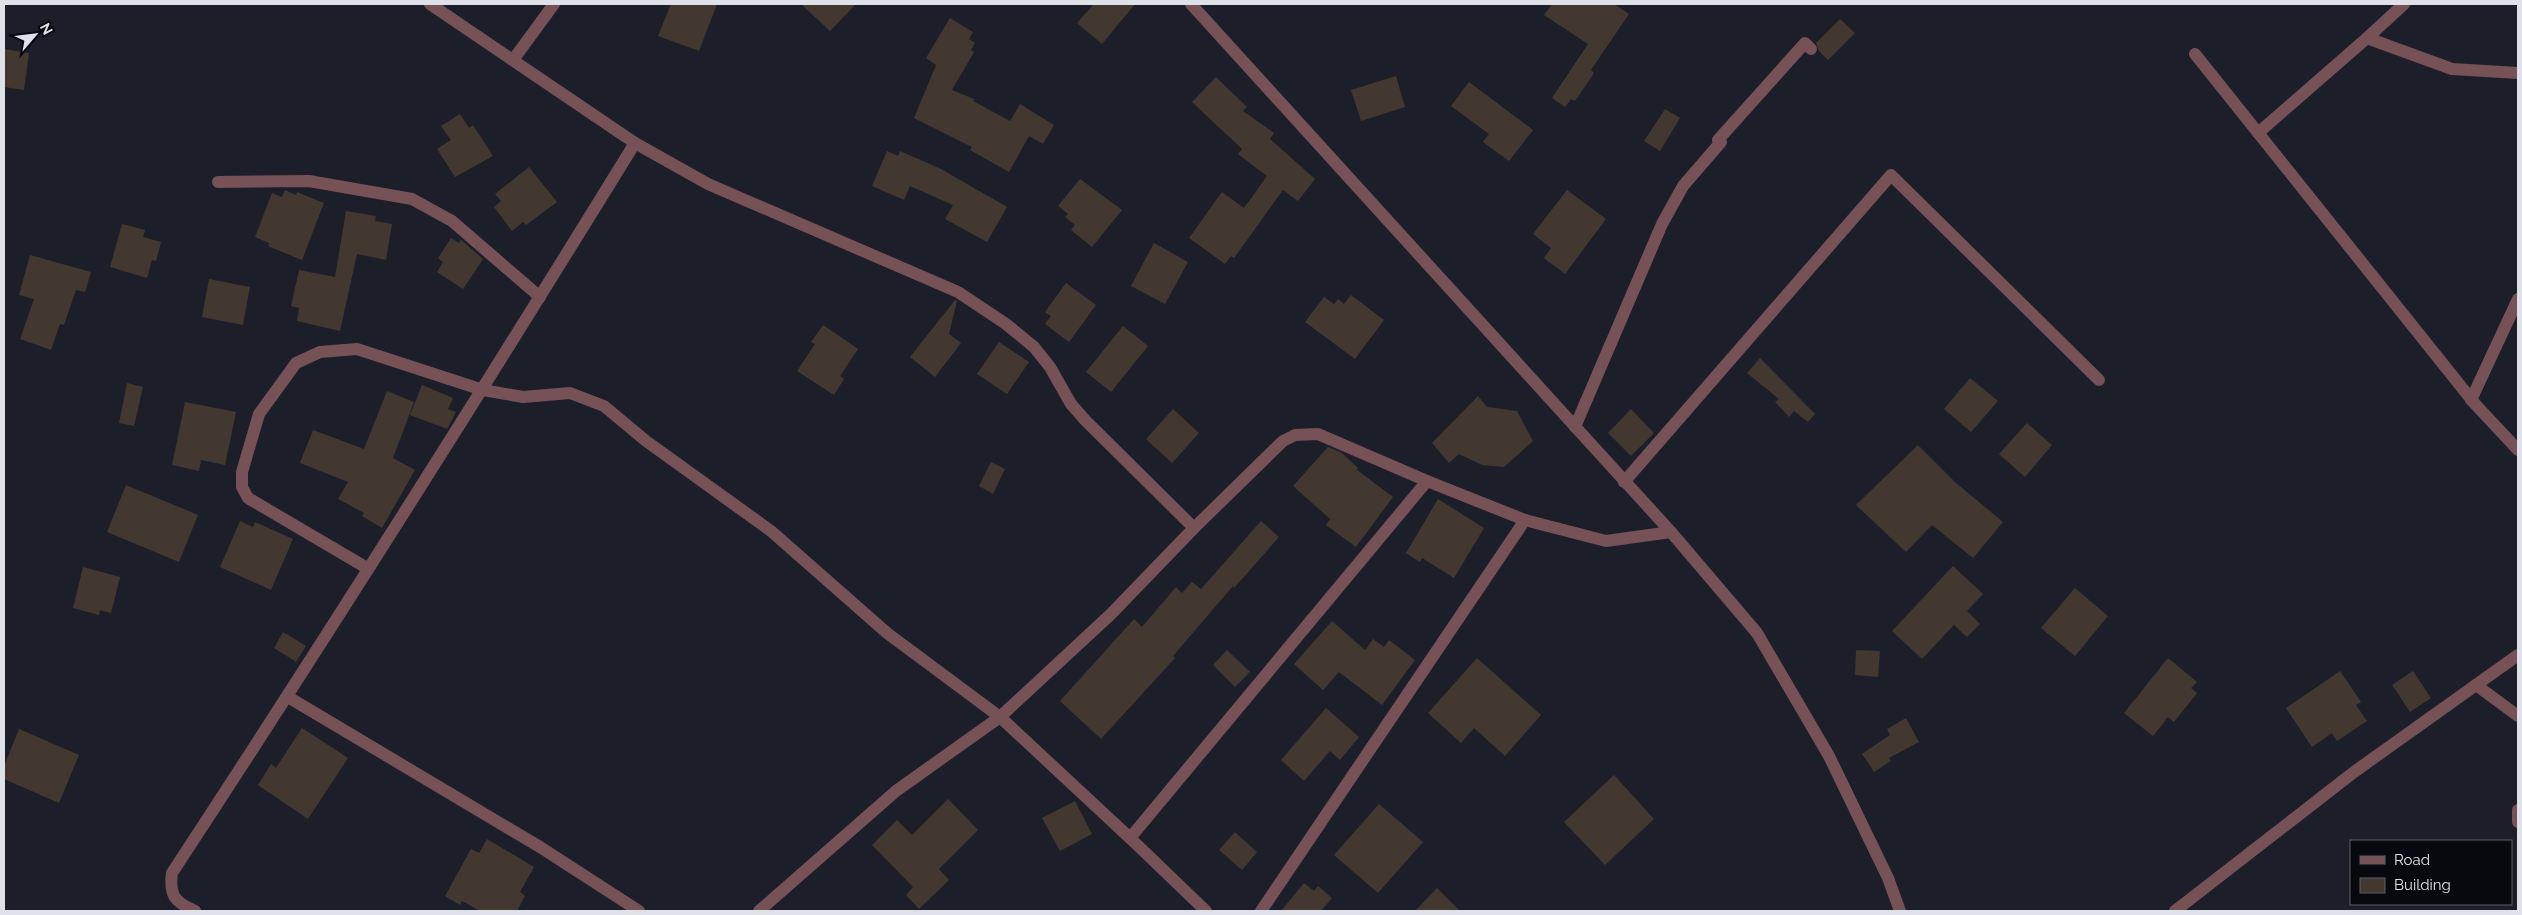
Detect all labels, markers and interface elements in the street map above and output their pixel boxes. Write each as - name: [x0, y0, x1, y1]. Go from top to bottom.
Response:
- north arrow: [10, 10, 60, 60]
- text: N: [37, 20, 56, 37]
- legend: [2350, 840, 2512, 905]
- text: Road: [2394, 851, 2430, 869]
- text: Building: [2394, 876, 2451, 894]

